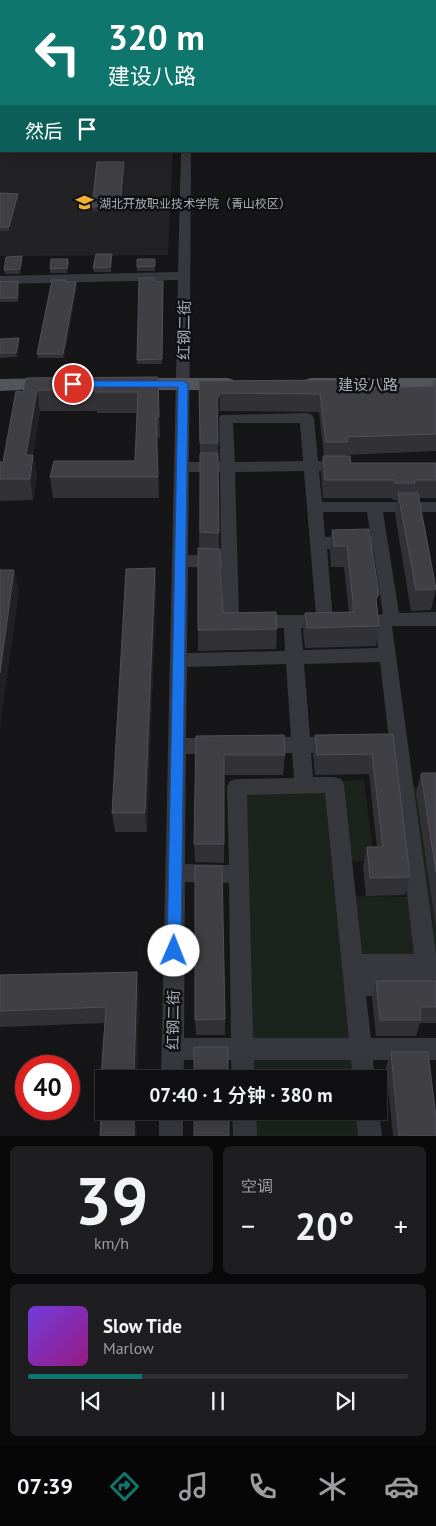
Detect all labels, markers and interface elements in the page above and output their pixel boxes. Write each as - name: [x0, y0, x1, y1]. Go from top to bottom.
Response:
- text: 320 m: [108, 14, 205, 60]
- icon: left: [25, 20, 90, 85]
- text: 建设八路: [108, 62, 196, 90]
- icon: arrive: [73, 115, 101, 143]
- text: 然后: [25, 119, 63, 143]
- school or university icon: 湖北开放职业技术学院（青山校区）: [75, 193, 95, 213]
- place label: 湖北开放职业技术学院（青山校区）: [99, 196, 291, 211]
- street label: 红钢二街: [174, 300, 194, 360]
- pin: [52, 363, 94, 405]
- icon: arrive: [59, 370, 87, 398]
- street label: 建设八路: [338, 375, 398, 394]
- position arrow: [147, 924, 199, 976]
- street label: 红钢二街: [163, 990, 183, 1050]
- speed limit sign: 40: [15, 1055, 80, 1120]
- text: 07:40 · 1 分钟 · 380 m: [149, 1083, 333, 1107]
- text: 39: [75, 1158, 148, 1242]
- text: 空调: [241, 1176, 273, 1196]
- text: 20°: [295, 1201, 354, 1250]
- text: −: [241, 1207, 255, 1244]
- text: +: [394, 1207, 408, 1244]
- text: km/h: [94, 1233, 129, 1253]
- text: Slow Tide: [103, 1314, 182, 1338]
- text: Marlow: [103, 1338, 154, 1358]
- icon: previous: [77, 1387, 105, 1415]
- icon: pause: [204, 1387, 232, 1415]
- icon: next: [331, 1387, 359, 1415]
- icon: directions: [107, 1469, 142, 1504]
- icon: music: [176, 1469, 211, 1504]
- icon: phone: [245, 1469, 280, 1504]
- icon: climate: [315, 1469, 350, 1504]
- icon: car: [384, 1469, 419, 1504]
- text: 07:39: [17, 1472, 73, 1500]

